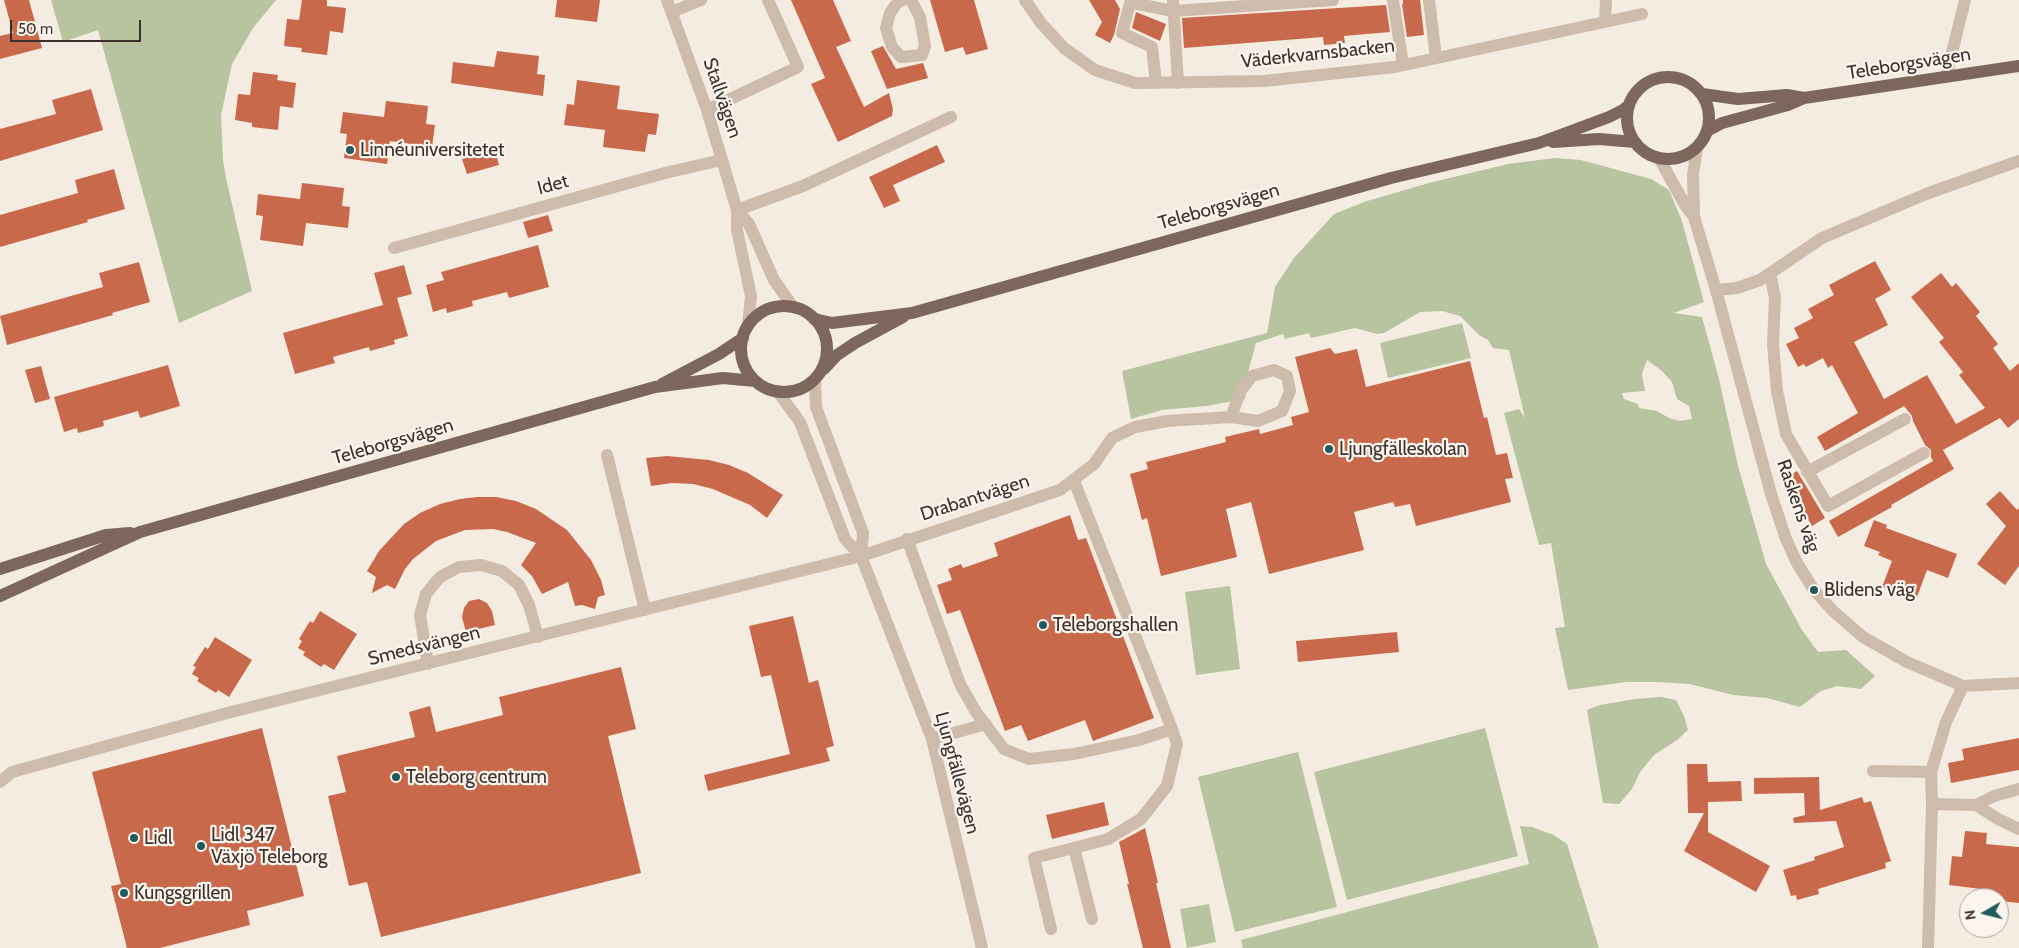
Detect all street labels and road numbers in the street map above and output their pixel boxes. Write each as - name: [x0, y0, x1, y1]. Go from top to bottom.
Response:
- street label: Väderkvarnsbacken: [1240, 35, 1396, 73]
- street label: Teleborgsvägen: [1846, 43, 1972, 85]
- street label: Stallvägen: [698, 55, 746, 141]
- street label: Idet: [535, 170, 571, 200]
- street label: Teleborgsvägen: [1156, 179, 1282, 235]
- street label: Teleborgsvägen: [330, 414, 456, 470]
- street label: Raskens väg: [1771, 457, 1825, 555]
- street label: Drabantvägen: [918, 470, 1032, 526]
- street label: Smedsvängen: [366, 621, 482, 671]
- street label: Ljungfällevägen: [930, 709, 984, 837]

